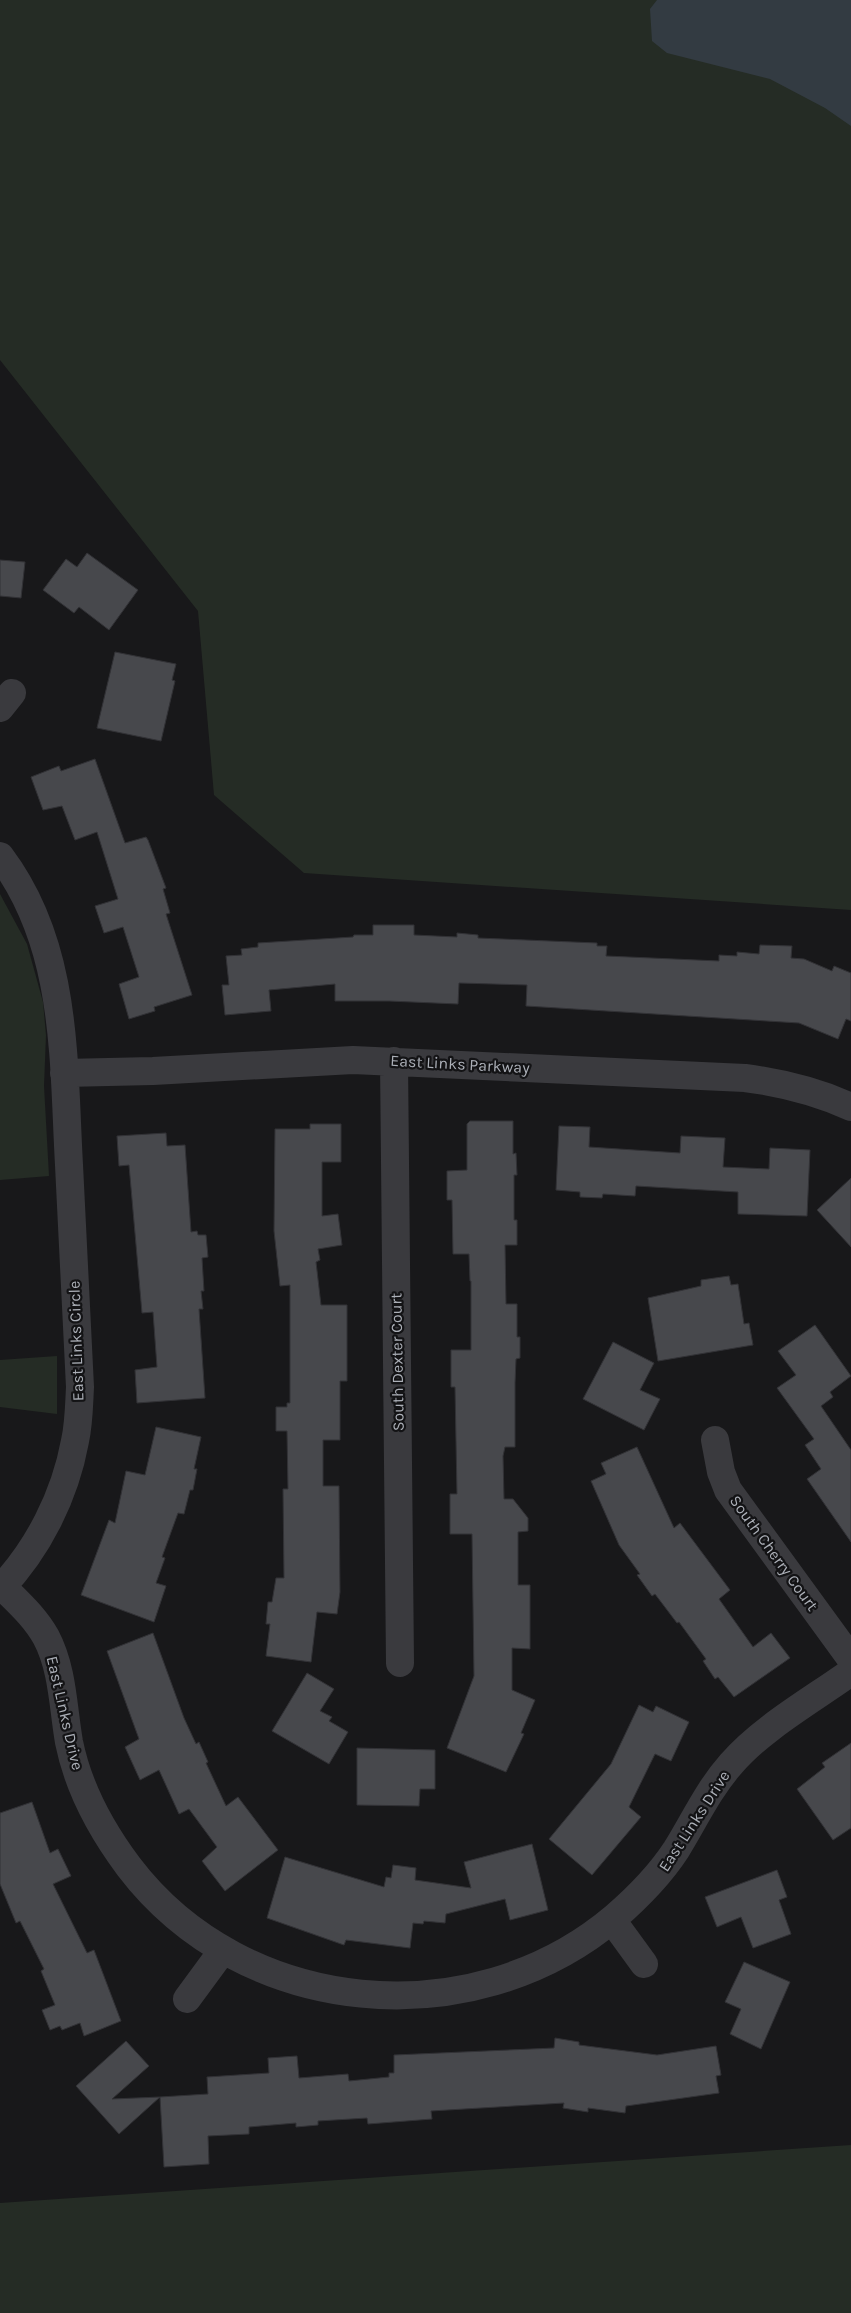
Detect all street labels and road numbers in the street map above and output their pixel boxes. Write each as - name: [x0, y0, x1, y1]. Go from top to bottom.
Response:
- street label: East Links Parkway: [390, 1051, 531, 1077]
- street label: East Links Circle: [64, 1280, 88, 1402]
- street label: South Dexter Court: [386, 1293, 408, 1431]
- street label: South Cherry Court: [726, 1492, 822, 1614]
- street label: East Links Drive: [43, 1654, 87, 1772]
- street label: East Links Drive: [654, 1767, 734, 1875]

